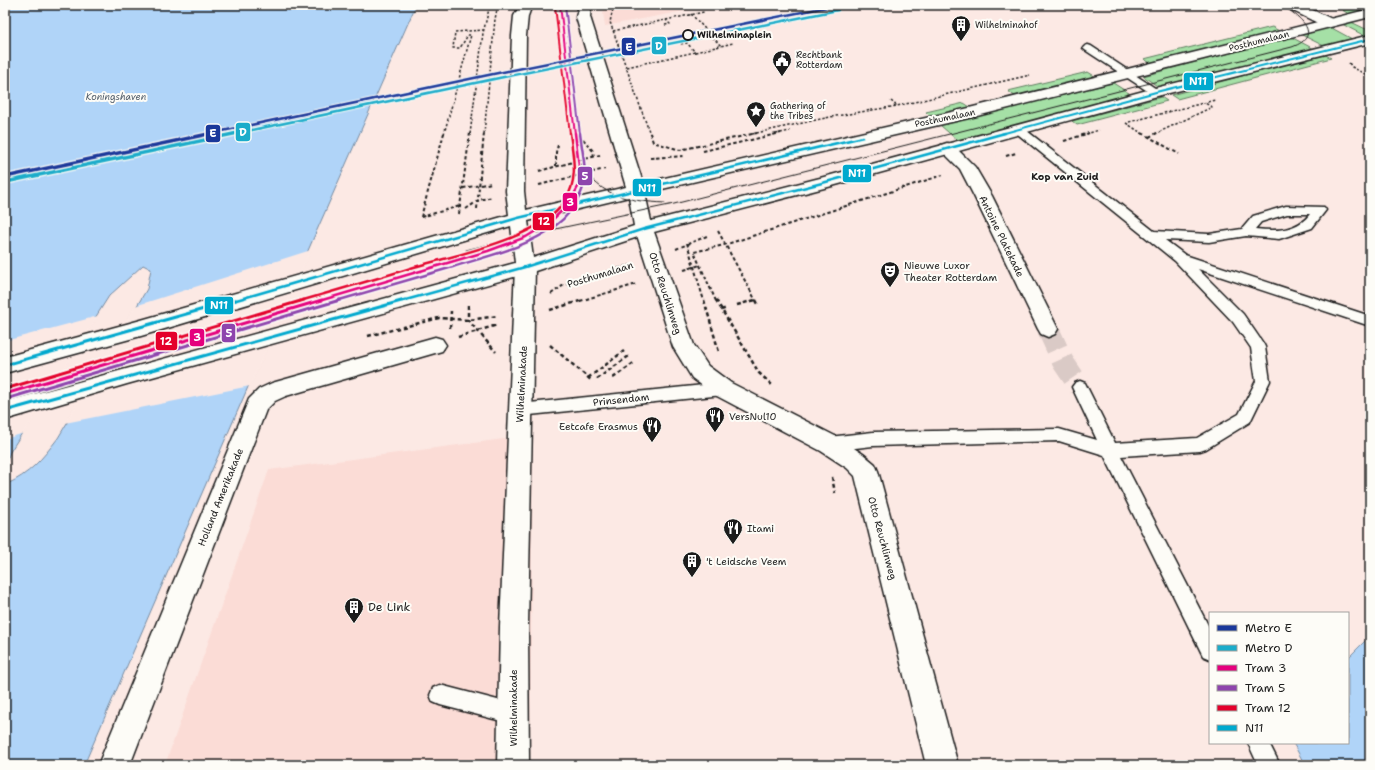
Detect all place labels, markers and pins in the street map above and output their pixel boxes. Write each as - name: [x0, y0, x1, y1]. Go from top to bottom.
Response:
- building icon: Wilhelminahof: [950, 14, 972, 42]
- place label: Wilhelminahof: [975, 19, 1038, 31]
- marker: Wilhelminaplein: [682, 29, 694, 41]
- place label: Wilhelminaplein: [697, 29, 772, 41]
- public building icon: Rechtbank Rotterdam: [771, 49, 793, 77]
- place label: Rechtbank Rotterdam: [796, 49, 843, 71]
- place icon: Gathering of the Tribes: [745, 100, 767, 128]
- place label: Gathering of the Tribes: [770, 100, 826, 122]
- place label: Nieuwe Luxor Theater Rotterdam: [904, 259, 997, 284]
- theatre icon: Nieuwe Luxor Theater Rotterdam: [879, 260, 901, 288]
- restaurant icon: VersNul10: [704, 405, 726, 433]
- place label: VersNul10: [729, 410, 777, 423]
- restaurant icon: Eetcafe Erasmus: [641, 415, 663, 443]
- place label: Eetcafe Erasmus: [559, 420, 638, 433]
- restaurant icon: Itami: [722, 517, 744, 545]
- place label: Itami: [747, 522, 774, 535]
- building icon: 't Leidsche Veem: [681, 550, 703, 578]
- place label: 't Leidsche Veem: [706, 555, 787, 568]
- building icon: De Link: [343, 596, 365, 624]
- place label: De Link: [368, 599, 410, 615]

